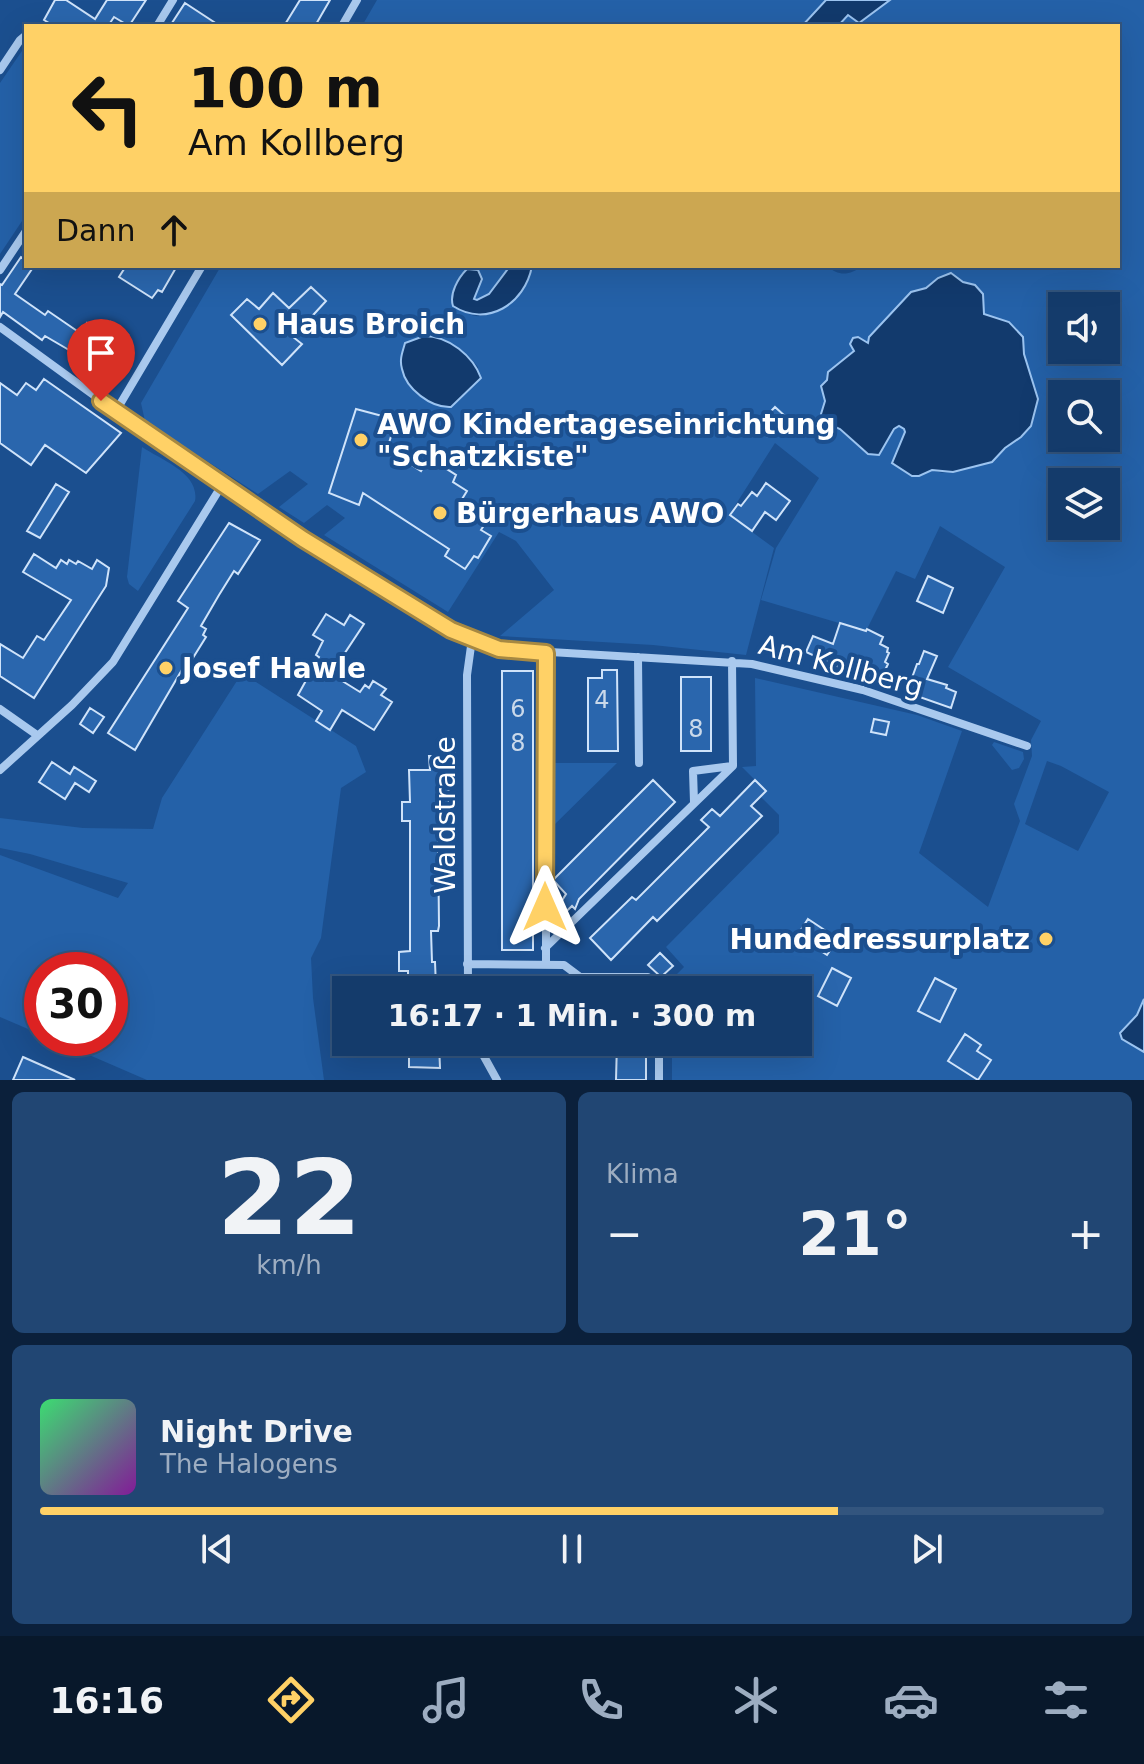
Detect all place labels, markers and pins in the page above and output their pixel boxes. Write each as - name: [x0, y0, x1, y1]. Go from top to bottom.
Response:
- place label: Haus Broich: [276, 308, 465, 341]
- marker: Haus Broich: [251, 315, 269, 333]
- pin: [67, 319, 135, 401]
- place label: AWO Kindertageseinrichtung "Schatzkiste": [377, 408, 836, 473]
- marker: AWO Kindertageseinrichtung "Schatzkiste": [352, 431, 370, 449]
- place label: Bürgerhaus AWO: [456, 497, 724, 530]
- marker: Bürgerhaus AWO: [431, 504, 449, 522]
- place label: Josef Hawle: [180, 652, 366, 685]
- marker: Josef Hawle: [157, 659, 175, 677]
- place label: Hundedressurplatz: [730, 923, 1030, 956]
- marker: Hundedressurplatz: [1037, 930, 1055, 948]

